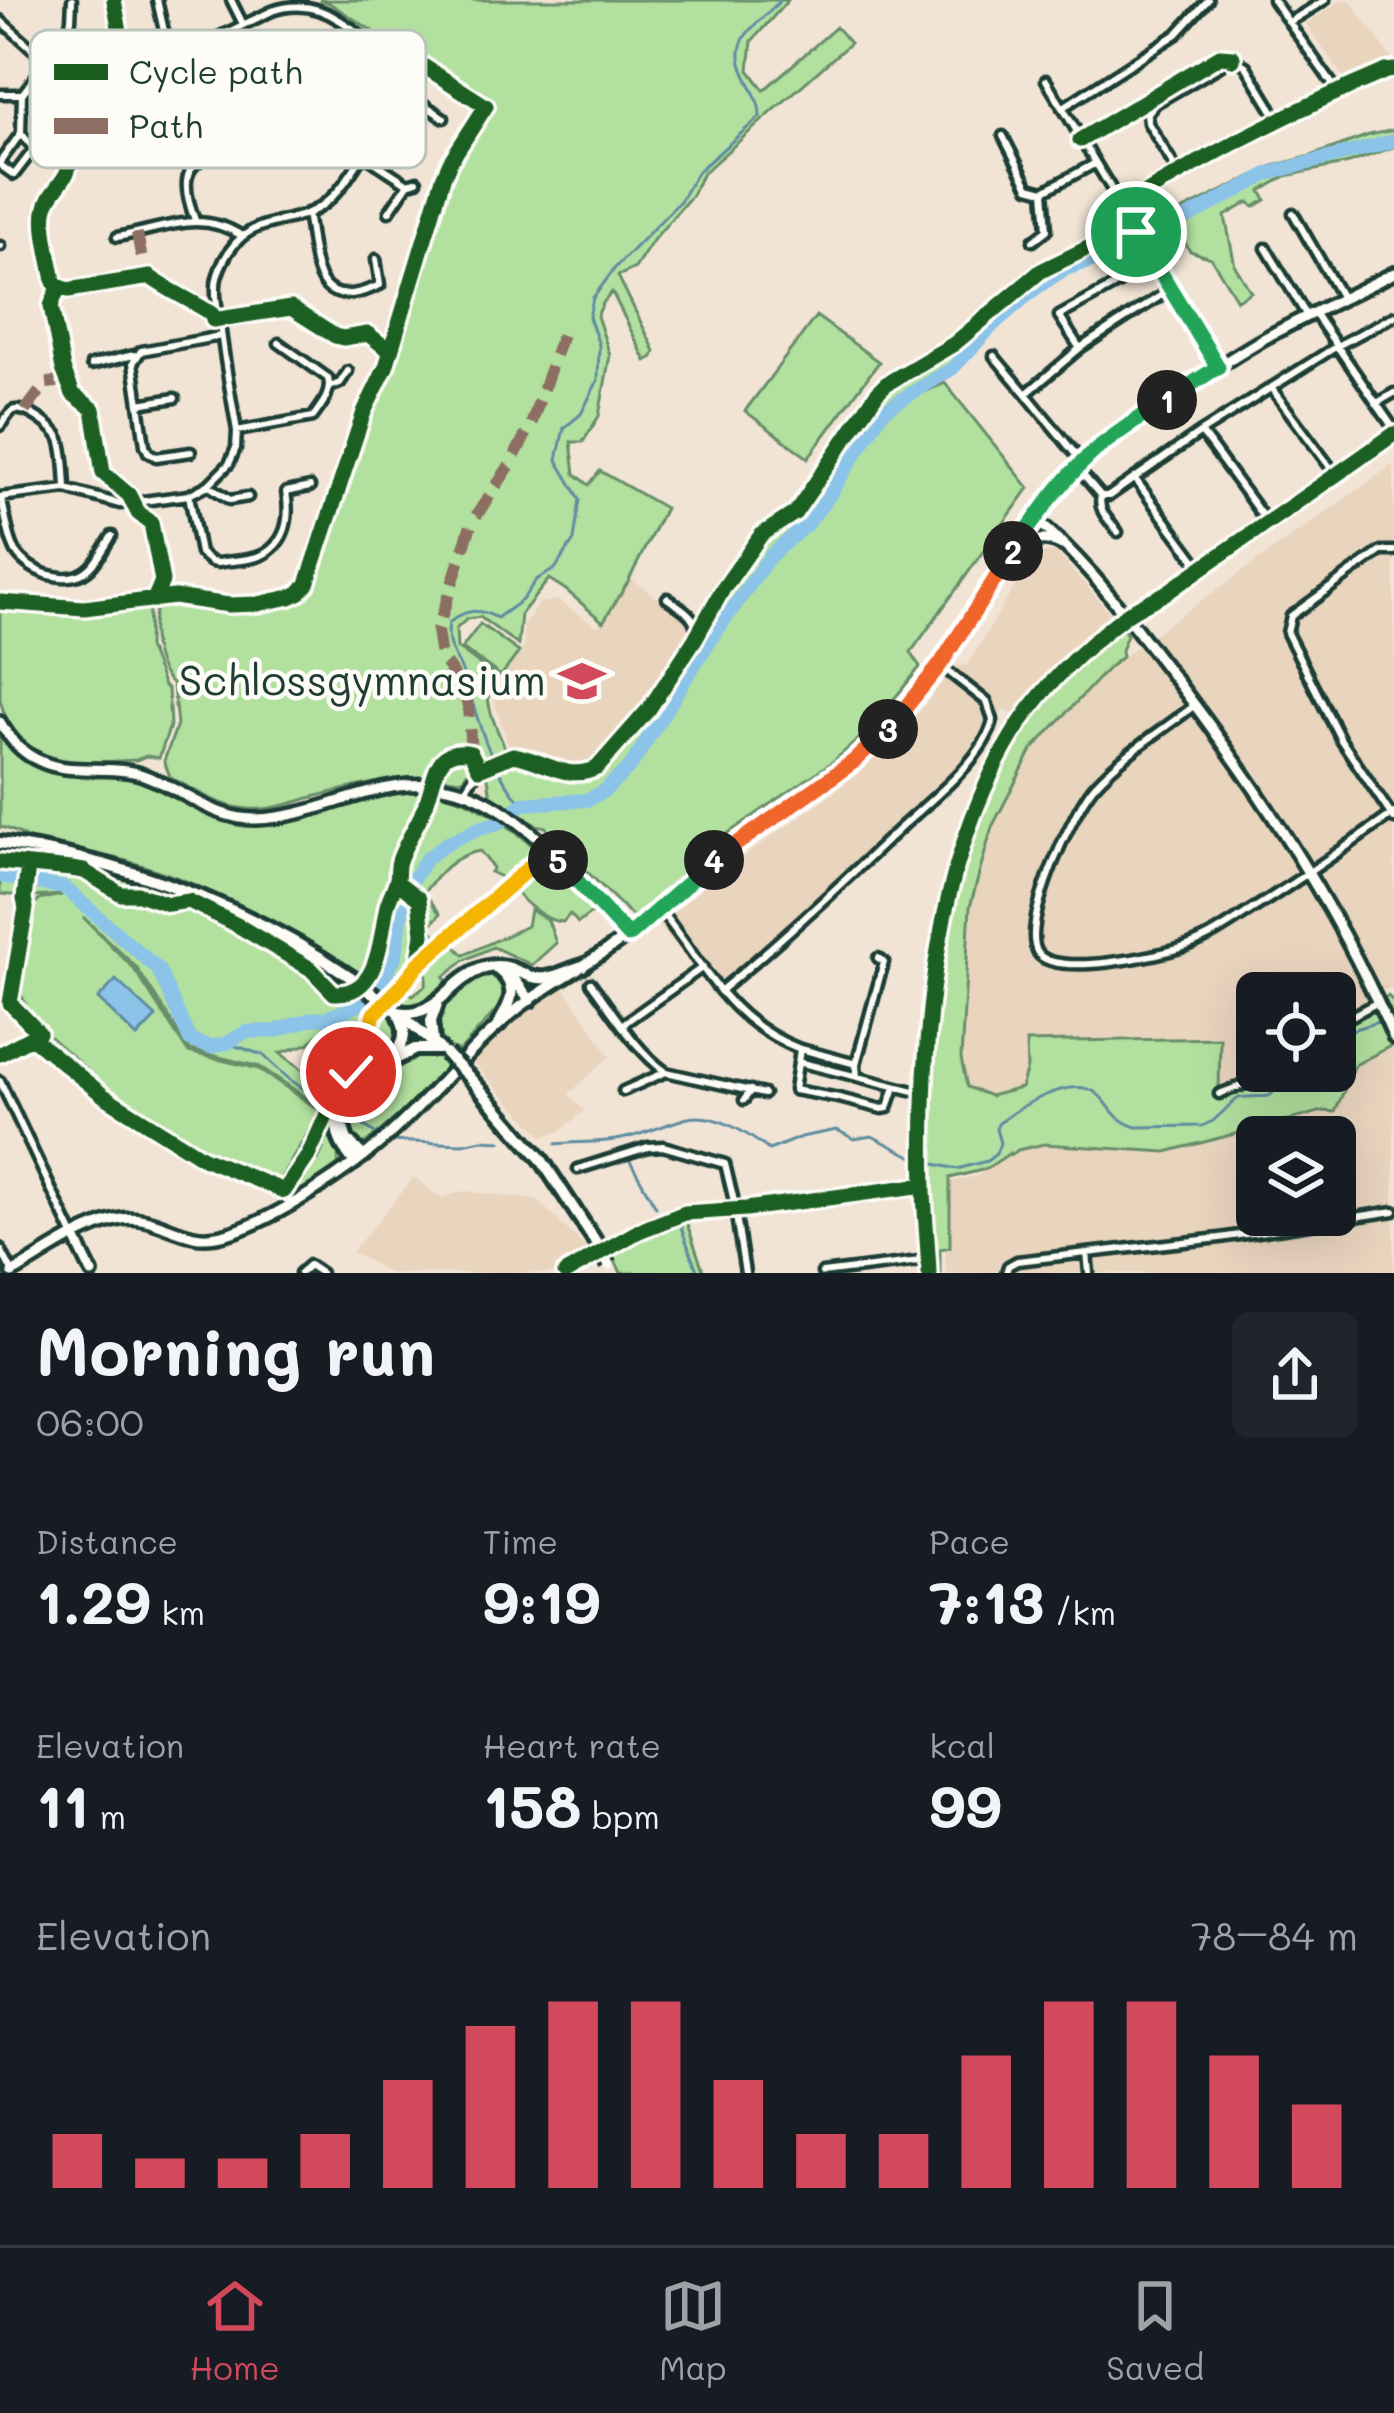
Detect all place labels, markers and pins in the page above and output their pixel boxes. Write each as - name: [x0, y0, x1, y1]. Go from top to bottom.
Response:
- pin: [1085, 181, 1187, 283]
- pin: 1: [1137, 370, 1197, 430]
- pin: 2: [983, 521, 1043, 581]
- place label: Schlossgymnasium: [179, 652, 546, 707]
- school or university icon: Schlossgymnasium: [557, 656, 607, 706]
- pin: 3: [858, 699, 918, 759]
- pin: 5: [528, 830, 588, 890]
- pin: 4: [684, 830, 744, 890]
- pin: [300, 1021, 402, 1123]

